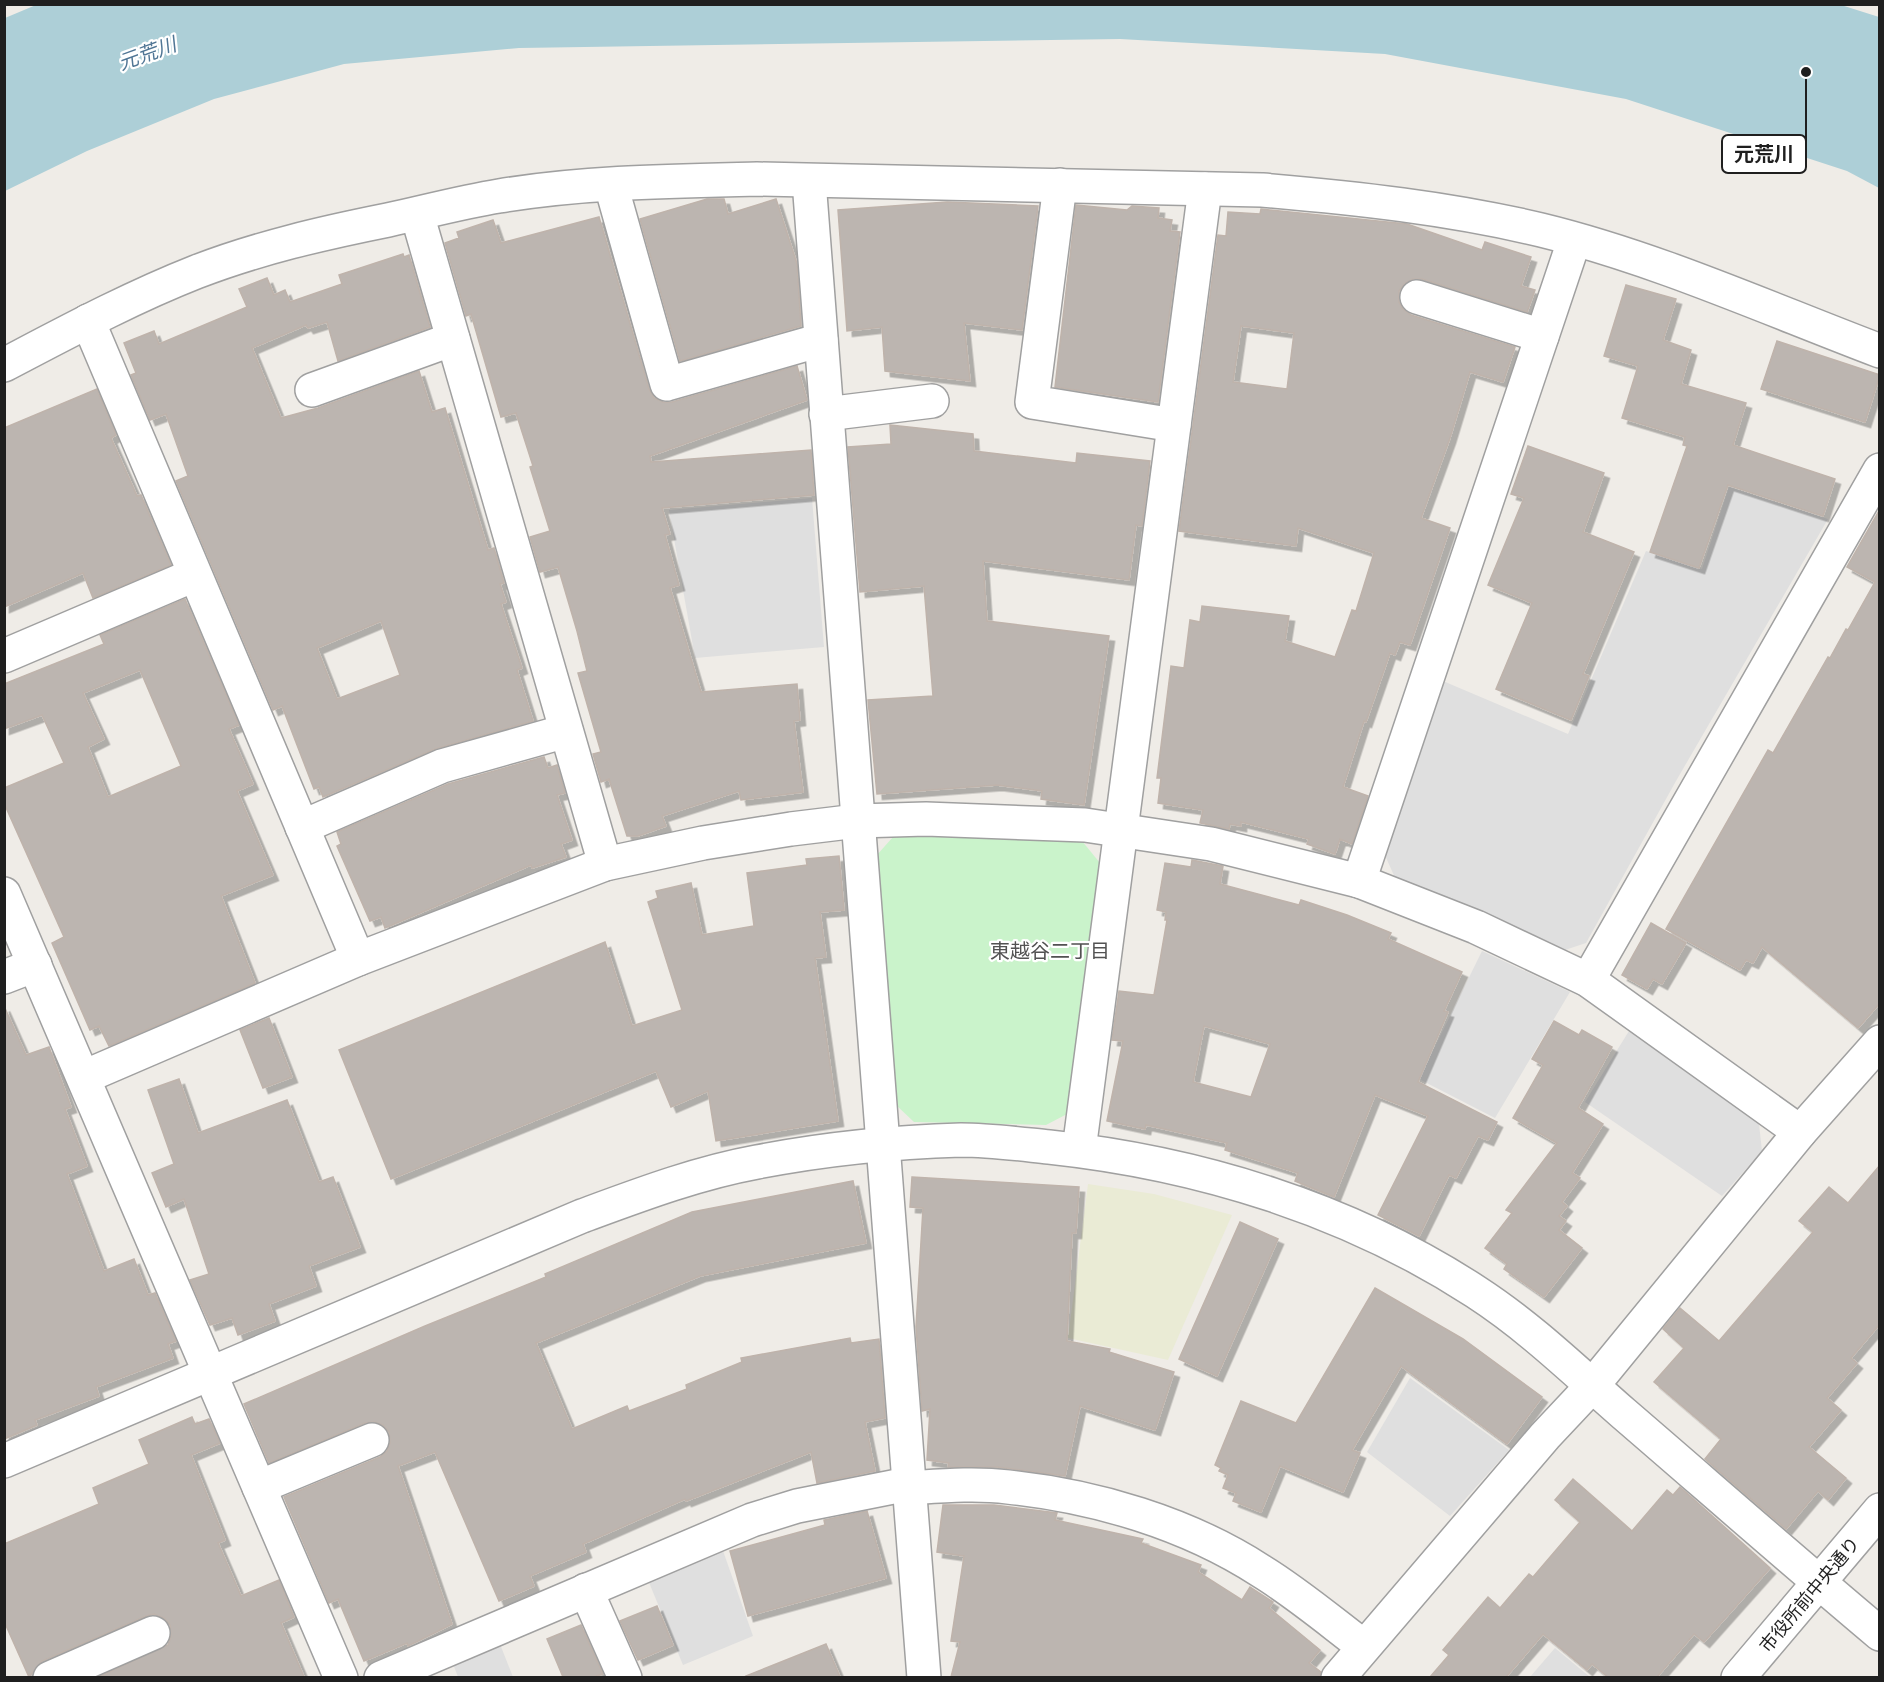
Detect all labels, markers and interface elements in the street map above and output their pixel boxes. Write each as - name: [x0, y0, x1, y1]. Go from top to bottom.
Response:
- water label: 元荒川: [114, 29, 182, 76]
- callout: 元荒川: [1722, 135, 1806, 173]
- text: 元荒川: [1734, 140, 1794, 167]
- district label: 東越谷二丁目: [990, 937, 1110, 964]
- street label: 市役所前中央通り: [1754, 1531, 1864, 1657]

